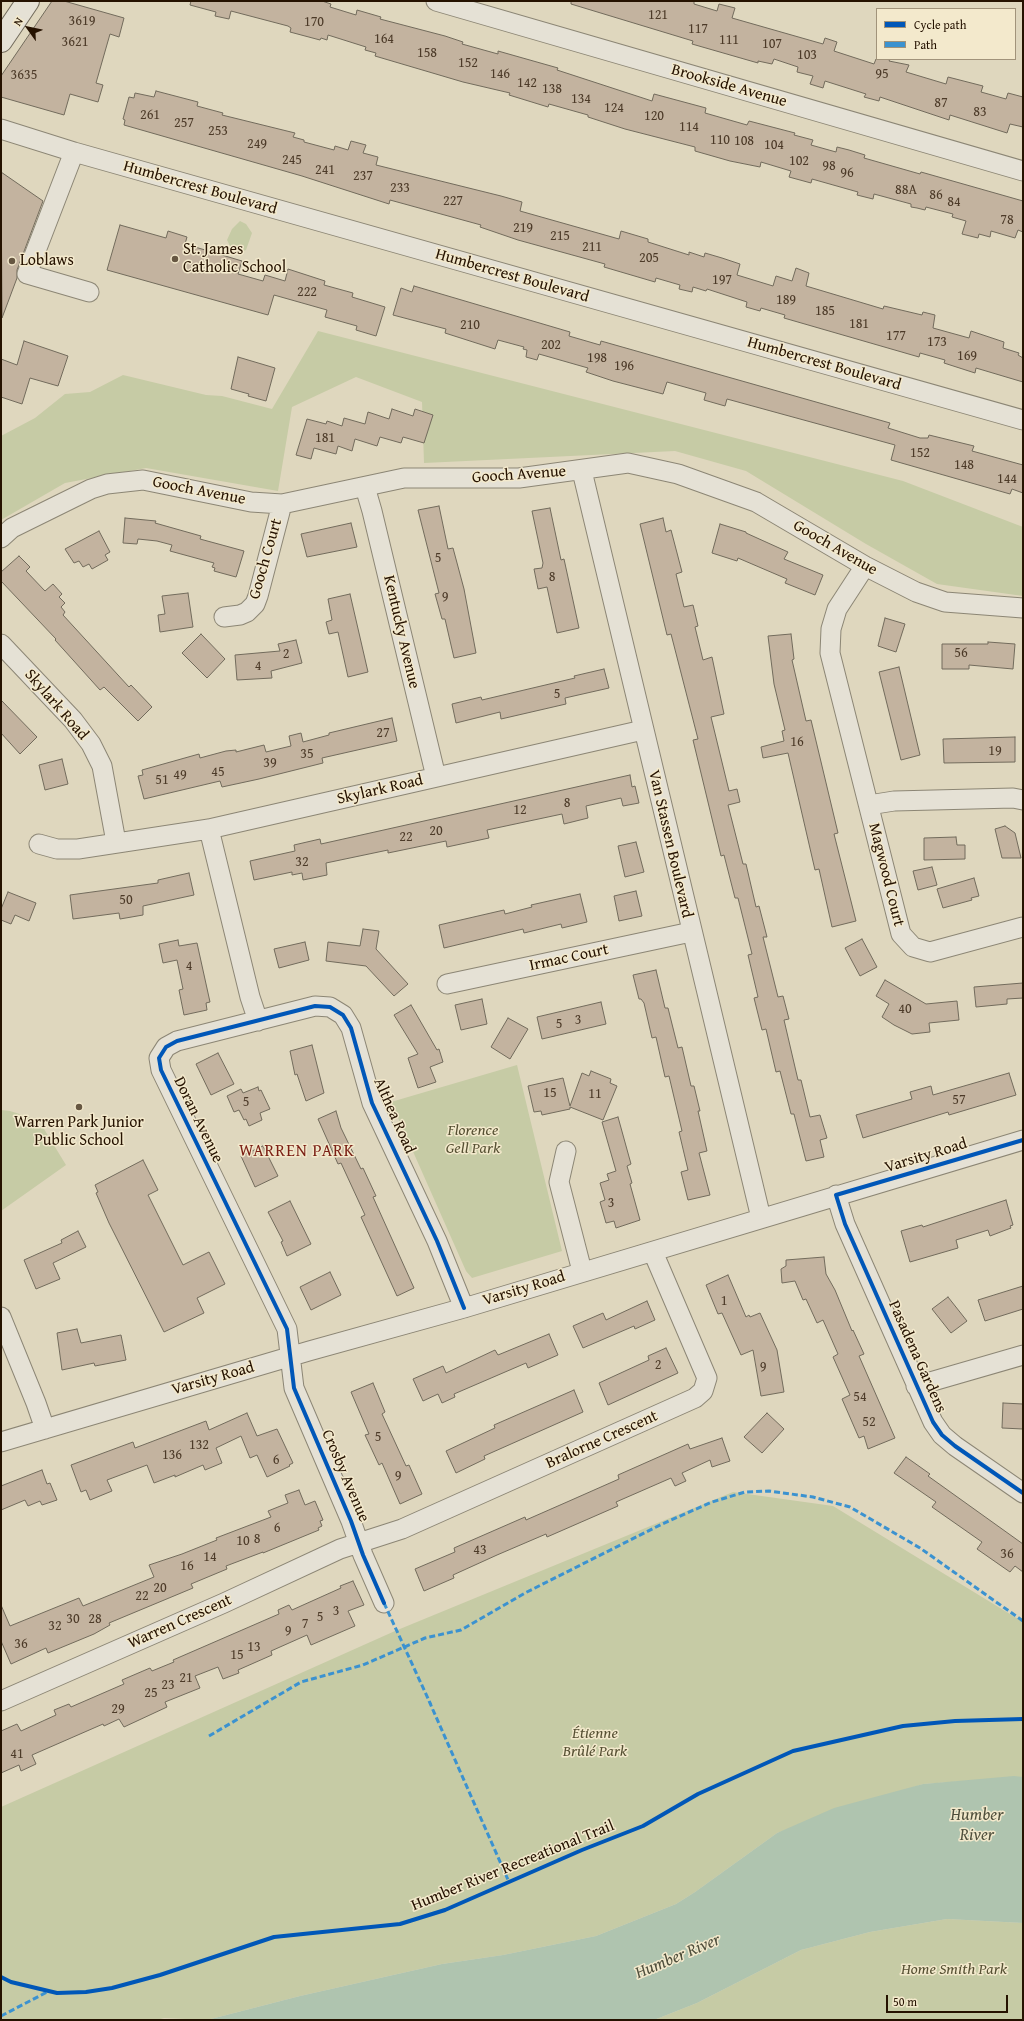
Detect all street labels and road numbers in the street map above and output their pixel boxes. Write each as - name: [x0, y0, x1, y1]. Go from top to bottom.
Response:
- street label: Brookside Avenue: [669, 60, 789, 112]
- street label: Humbercrest Boulevard: [121, 157, 279, 219]
- street label: Humbercrest Boulevard: [433, 245, 591, 307]
- street label: Humbercrest Boulevard: [745, 333, 903, 395]
- street label: Gooch Avenue: [471, 462, 567, 488]
- street label: Gooch Avenue: [151, 473, 247, 509]
- street label: Gooch Avenue: [789, 516, 881, 580]
- street label: Gooch Court: [245, 517, 287, 601]
- street label: Kentucky Avenue: [379, 573, 423, 691]
- street label: Skylark Road: [20, 666, 92, 744]
- street label: Van Stassen Boulevard: [644, 768, 696, 920]
- street label: Skylark Road: [335, 771, 425, 809]
- street label: Magwood Court: [864, 821, 908, 929]
- street label: Irmac Court: [528, 940, 610, 976]
- street label: Doran Avenue: [169, 1074, 227, 1166]
- street label: Althea Road: [369, 1075, 419, 1157]
- street label: Varsity Road: [882, 1134, 970, 1178]
- street label: Varsity Road: [480, 1267, 568, 1311]
- street label: Pasadena Gardens: [884, 1298, 950, 1416]
- street label: Varsity Road: [169, 1358, 257, 1400]
- street label: Bralorne Crescent: [543, 1407, 661, 1473]
- street label: Crosby Avenue: [317, 1427, 373, 1525]
- street label: Warren Crescent: [125, 1591, 235, 1653]
- street label: Humber River Recreational Trail: [409, 1816, 617, 1916]

